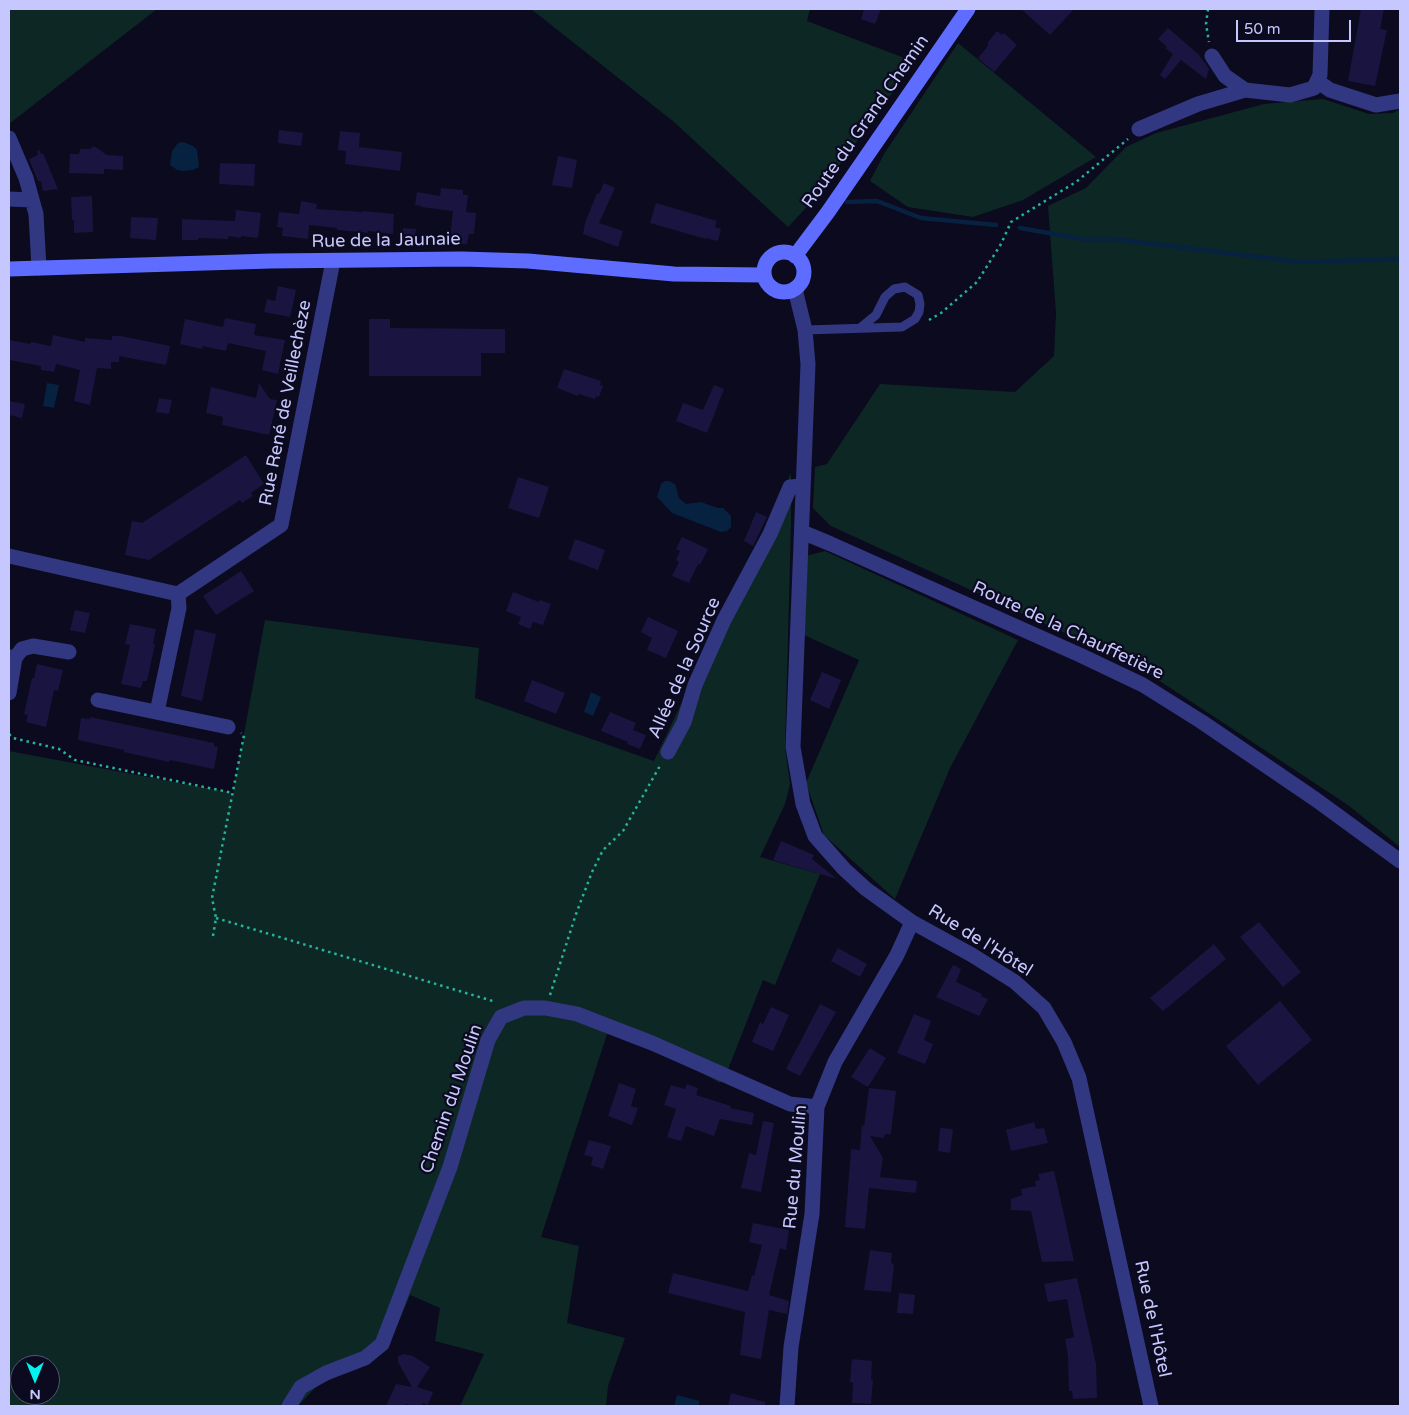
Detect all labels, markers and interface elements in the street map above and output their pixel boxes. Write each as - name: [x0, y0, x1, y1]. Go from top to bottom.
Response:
- scale bar: [1239, 10, 1354, 42]
- text: 50 m: [1244, 20, 1281, 38]
- street label: Route du Grand Chemin: [798, 31, 934, 213]
- street label: Rue de la Jaunaie: [311, 229, 461, 253]
- street label: Rue René de Veillechèze: [255, 298, 317, 508]
- street label: Route de la Chauffetière: [969, 577, 1167, 685]
- street label: Allée de la Source: [644, 594, 726, 742]
- street label: Rue de l'Hôtel: [924, 900, 1036, 982]
- street label: Chemin du Moulin: [416, 1022, 488, 1176]
- street label: Rue du Moulin: [780, 1104, 812, 1230]
- street label: Rue de l'Hôtel: [1129, 1259, 1175, 1379]
- north arrow: [10, 1355, 60, 1405]
- text: N: [29, 1386, 41, 1403]

